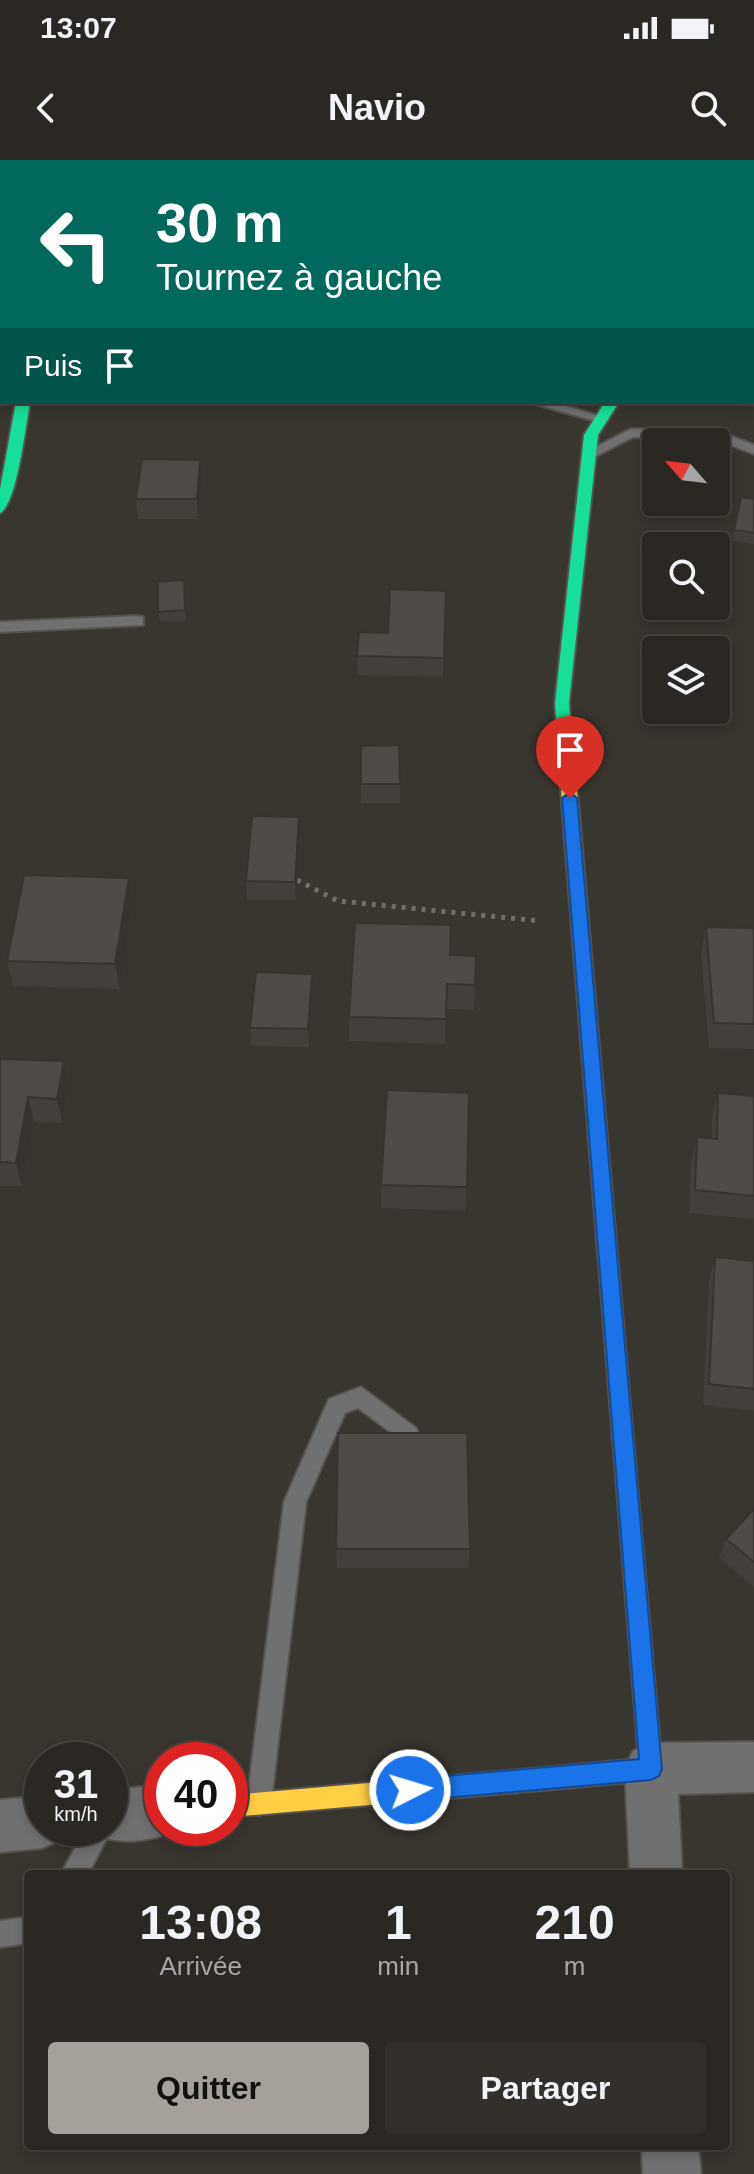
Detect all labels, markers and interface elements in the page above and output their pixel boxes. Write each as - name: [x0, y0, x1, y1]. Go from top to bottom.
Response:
- text: 13:07: [40, 11, 117, 44]
- icon: back: [24, 86, 68, 130]
- icon: search: [686, 86, 730, 130]
- text: Navio: [328, 87, 426, 128]
- text: 30 m: [156, 191, 284, 254]
- icon: left: [24, 192, 128, 296]
- text: Tournez à gauche: [156, 257, 442, 298]
- icon: arrive: [98, 344, 142, 388]
- text: Puis: [24, 349, 82, 382]
- north arrow: [642, 428, 730, 516]
- map controls: [642, 428, 730, 724]
- button: search: [642, 532, 730, 620]
- button: layers: [642, 636, 730, 724]
- pin: [536, 716, 604, 798]
- icon: arrive: [548, 728, 592, 772]
- speed limit sign: 40: [144, 1742, 248, 1846]
- position arrow: [368, 1748, 452, 1832]
- text: 31: [54, 1762, 98, 1806]
- text: km/h: [54, 1803, 98, 1825]
- text: 13:08: [139, 1896, 262, 1949]
- text: 1: [385, 1896, 412, 1949]
- text: 210: [535, 1896, 615, 1949]
- text: Arrivée: [160, 1951, 242, 1981]
- text: min: [377, 1951, 419, 1981]
- text: m: [564, 1951, 585, 1981]
- button: Quitter: [48, 2042, 369, 2134]
- button: Partager: [385, 2042, 706, 2134]

